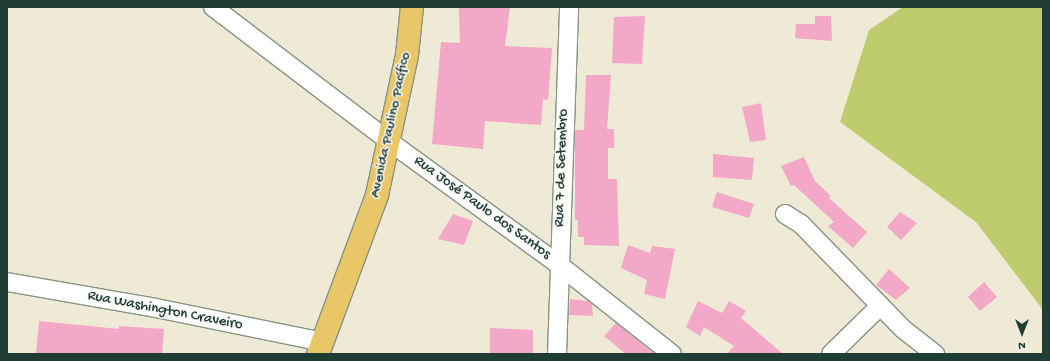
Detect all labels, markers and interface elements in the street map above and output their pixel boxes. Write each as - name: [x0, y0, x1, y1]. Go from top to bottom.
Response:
- street label: Avenida Paulino Pacífico: [367, 50, 415, 200]
- street label: Rua 7 de Setembro: [551, 109, 573, 227]
- street label: Rua José Paulo dos Santos: [410, 152, 554, 264]
- street label: Rua Washington Craveiro: [86, 287, 244, 335]
- north arrow: [1002, 313, 1042, 353]
- text: N: [1018, 339, 1026, 351]

